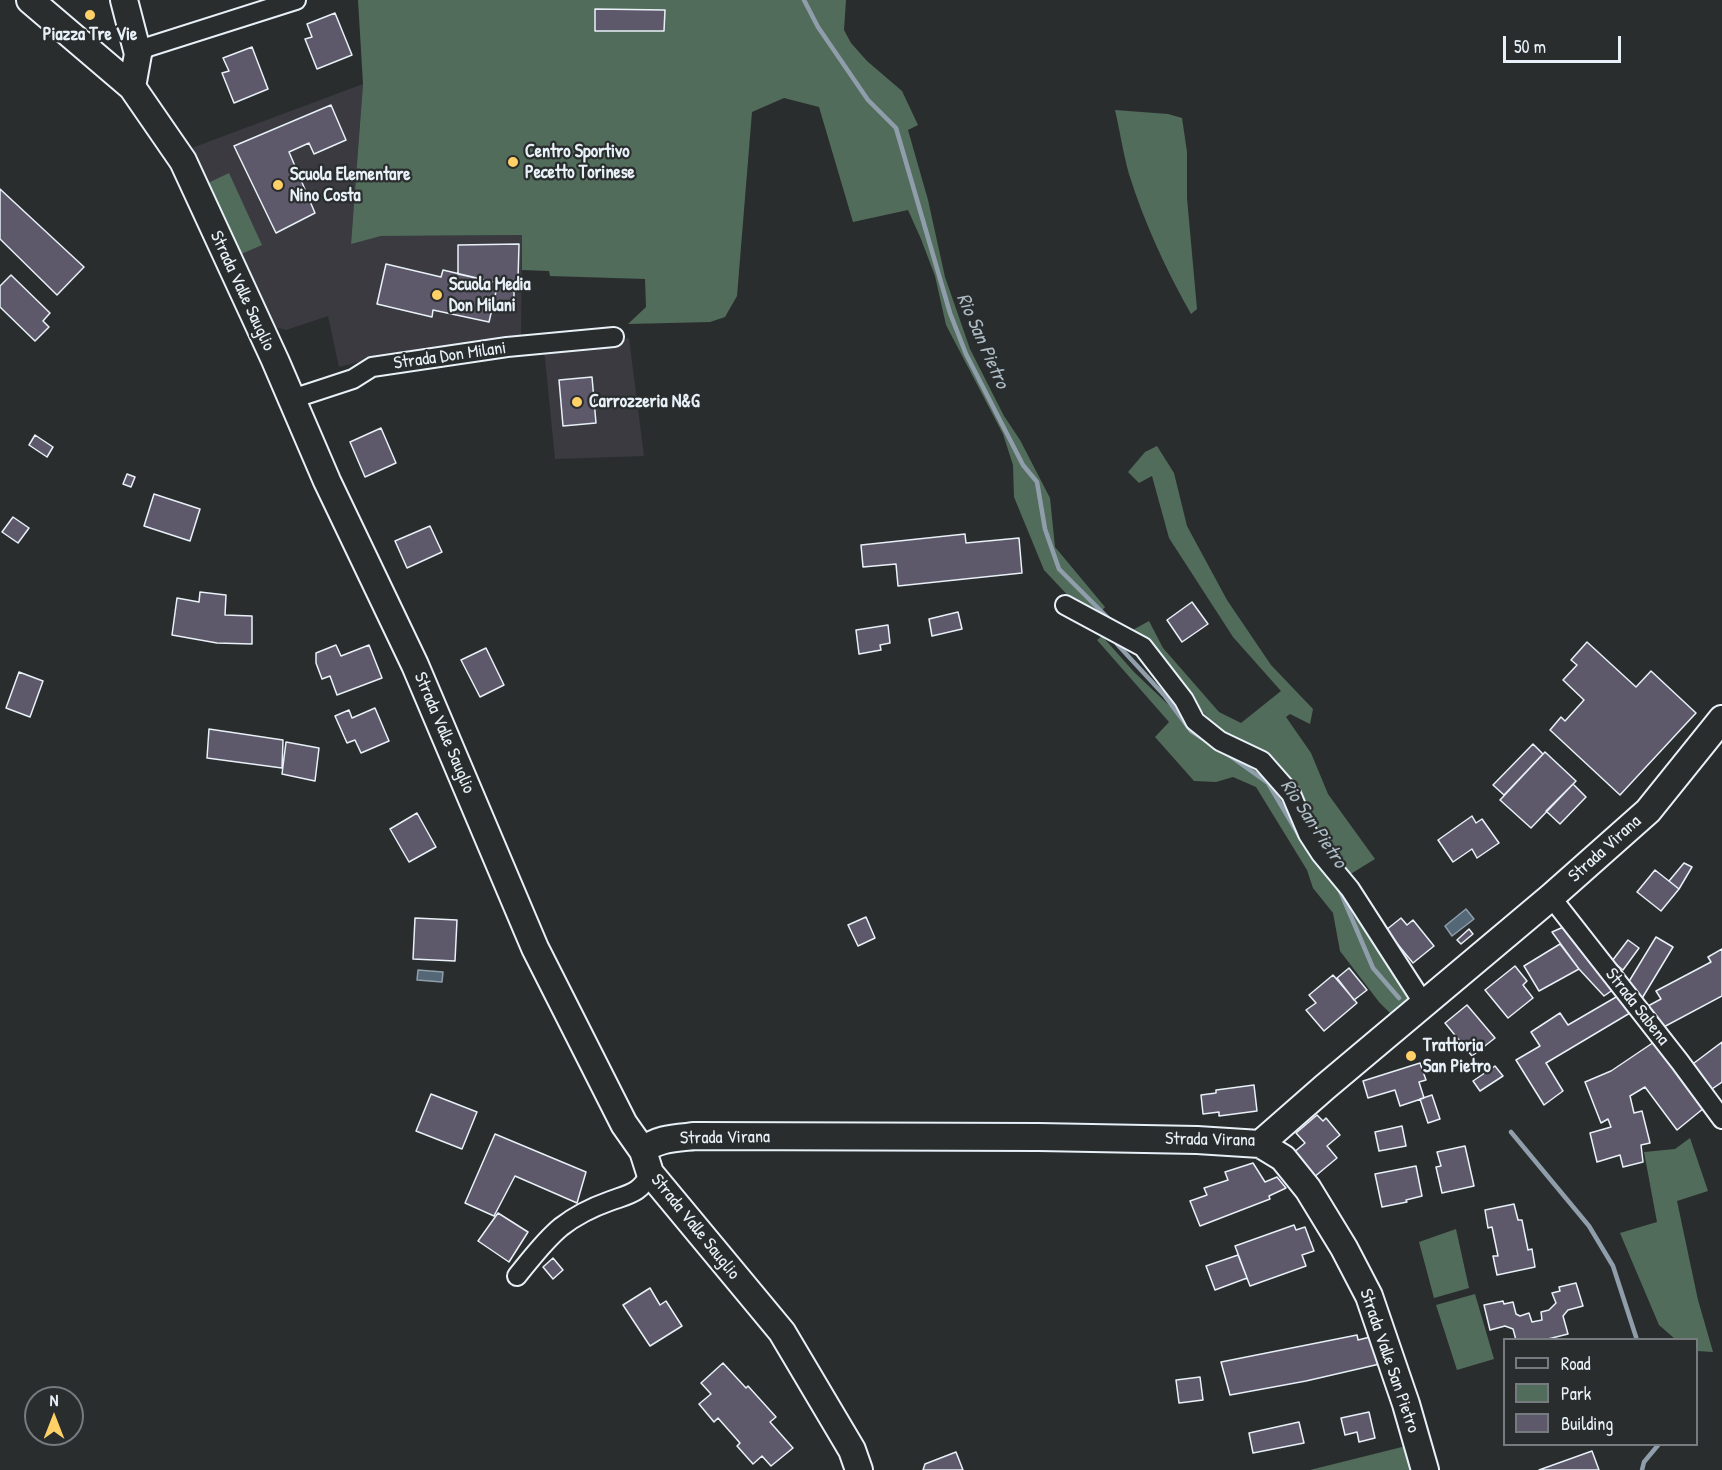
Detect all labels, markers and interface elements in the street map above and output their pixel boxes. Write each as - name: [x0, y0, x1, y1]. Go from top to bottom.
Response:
- marker: Piazza Tre Vie: [83, 8, 97, 22]
- place label: Piazza Tre Vie: [43, 24, 137, 46]
- scale bar: [1506, 24, 1624, 62]
- text: 50 m: [1514, 34, 1546, 59]
- place label: Centro Sportivo Pecetto Torinese: [525, 141, 635, 184]
- marker: Centro Sportivo Pecetto Torinese: [506, 155, 520, 169]
- place label: Scuola Elementare Nino Costa: [290, 164, 410, 207]
- marker: Scuola Elementare Nino Costa: [271, 178, 285, 192]
- street label: Strada Valle Sauglio: [205, 228, 279, 354]
- place label: Scuola Media Don Milani: [449, 274, 531, 316]
- marker: Scuola Media Don Milani: [430, 288, 444, 302]
- water label: Rio San Pietro: [950, 290, 1014, 392]
- street label: Strada Don Milani: [392, 337, 508, 375]
- place label: Carrozzeria N&G: [589, 391, 700, 413]
- marker: Carrozzeria N&G: [570, 395, 584, 409]
- street label: Strada Valle Sauglio: [409, 669, 479, 797]
- water label: Rio San Pietro: [1275, 775, 1351, 873]
- street label: Strada Virana: [1564, 811, 1646, 887]
- street label: Strada Sabena: [1600, 964, 1674, 1050]
- place label: Trattoria San Pietro: [1423, 1035, 1491, 1078]
- marker: Trattoria San Pietro: [1404, 1049, 1418, 1063]
- street label: Strada Virana: [680, 1126, 770, 1150]
- street label: Strada Virana: [1165, 1128, 1255, 1152]
- street label: Strada Valle Sauglio: [646, 1170, 744, 1284]
- street label: Strada Valle San Pietro: [1354, 1286, 1424, 1436]
- legend: [1503, 1338, 1698, 1446]
- text: Road: [1561, 1351, 1591, 1376]
- text: Park: [1561, 1381, 1591, 1406]
- north arrow: [24, 1386, 84, 1446]
- text: N: [50, 1389, 58, 1411]
- text: Building: [1561, 1411, 1613, 1436]

